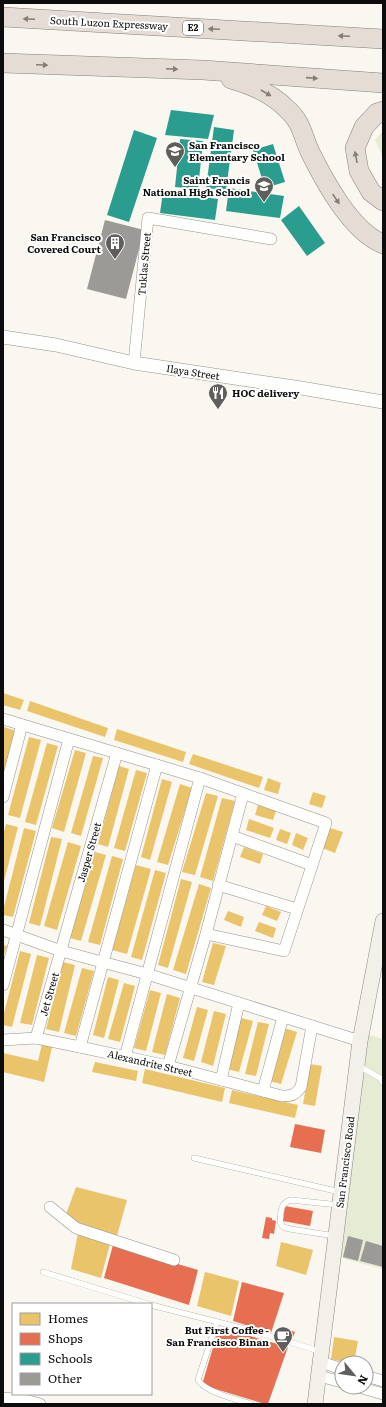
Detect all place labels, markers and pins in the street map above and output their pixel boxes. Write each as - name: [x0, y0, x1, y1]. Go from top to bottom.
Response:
- place label: San Francisco Elementary School: [189, 137, 285, 164]
- school or university icon: San Francisco Elementary School: [164, 140, 186, 168]
- place label: Saint Francis National High School: [143, 172, 250, 199]
- school or university icon: Saint Francis National High School: [253, 175, 275, 203]
- place label: San Francisco Covered Court: [27, 229, 102, 256]
- building icon: San Francisco Covered Court: [104, 232, 126, 260]
- restaurant icon: HOC delivery: [207, 382, 229, 410]
- place label: HOC delivery: [232, 385, 300, 400]
- place label: But First Coffee - San Francisco Binan: [166, 1322, 270, 1349]
- cafe icon: But First Coffee - San Francisco Binan: [272, 1325, 294, 1353]

